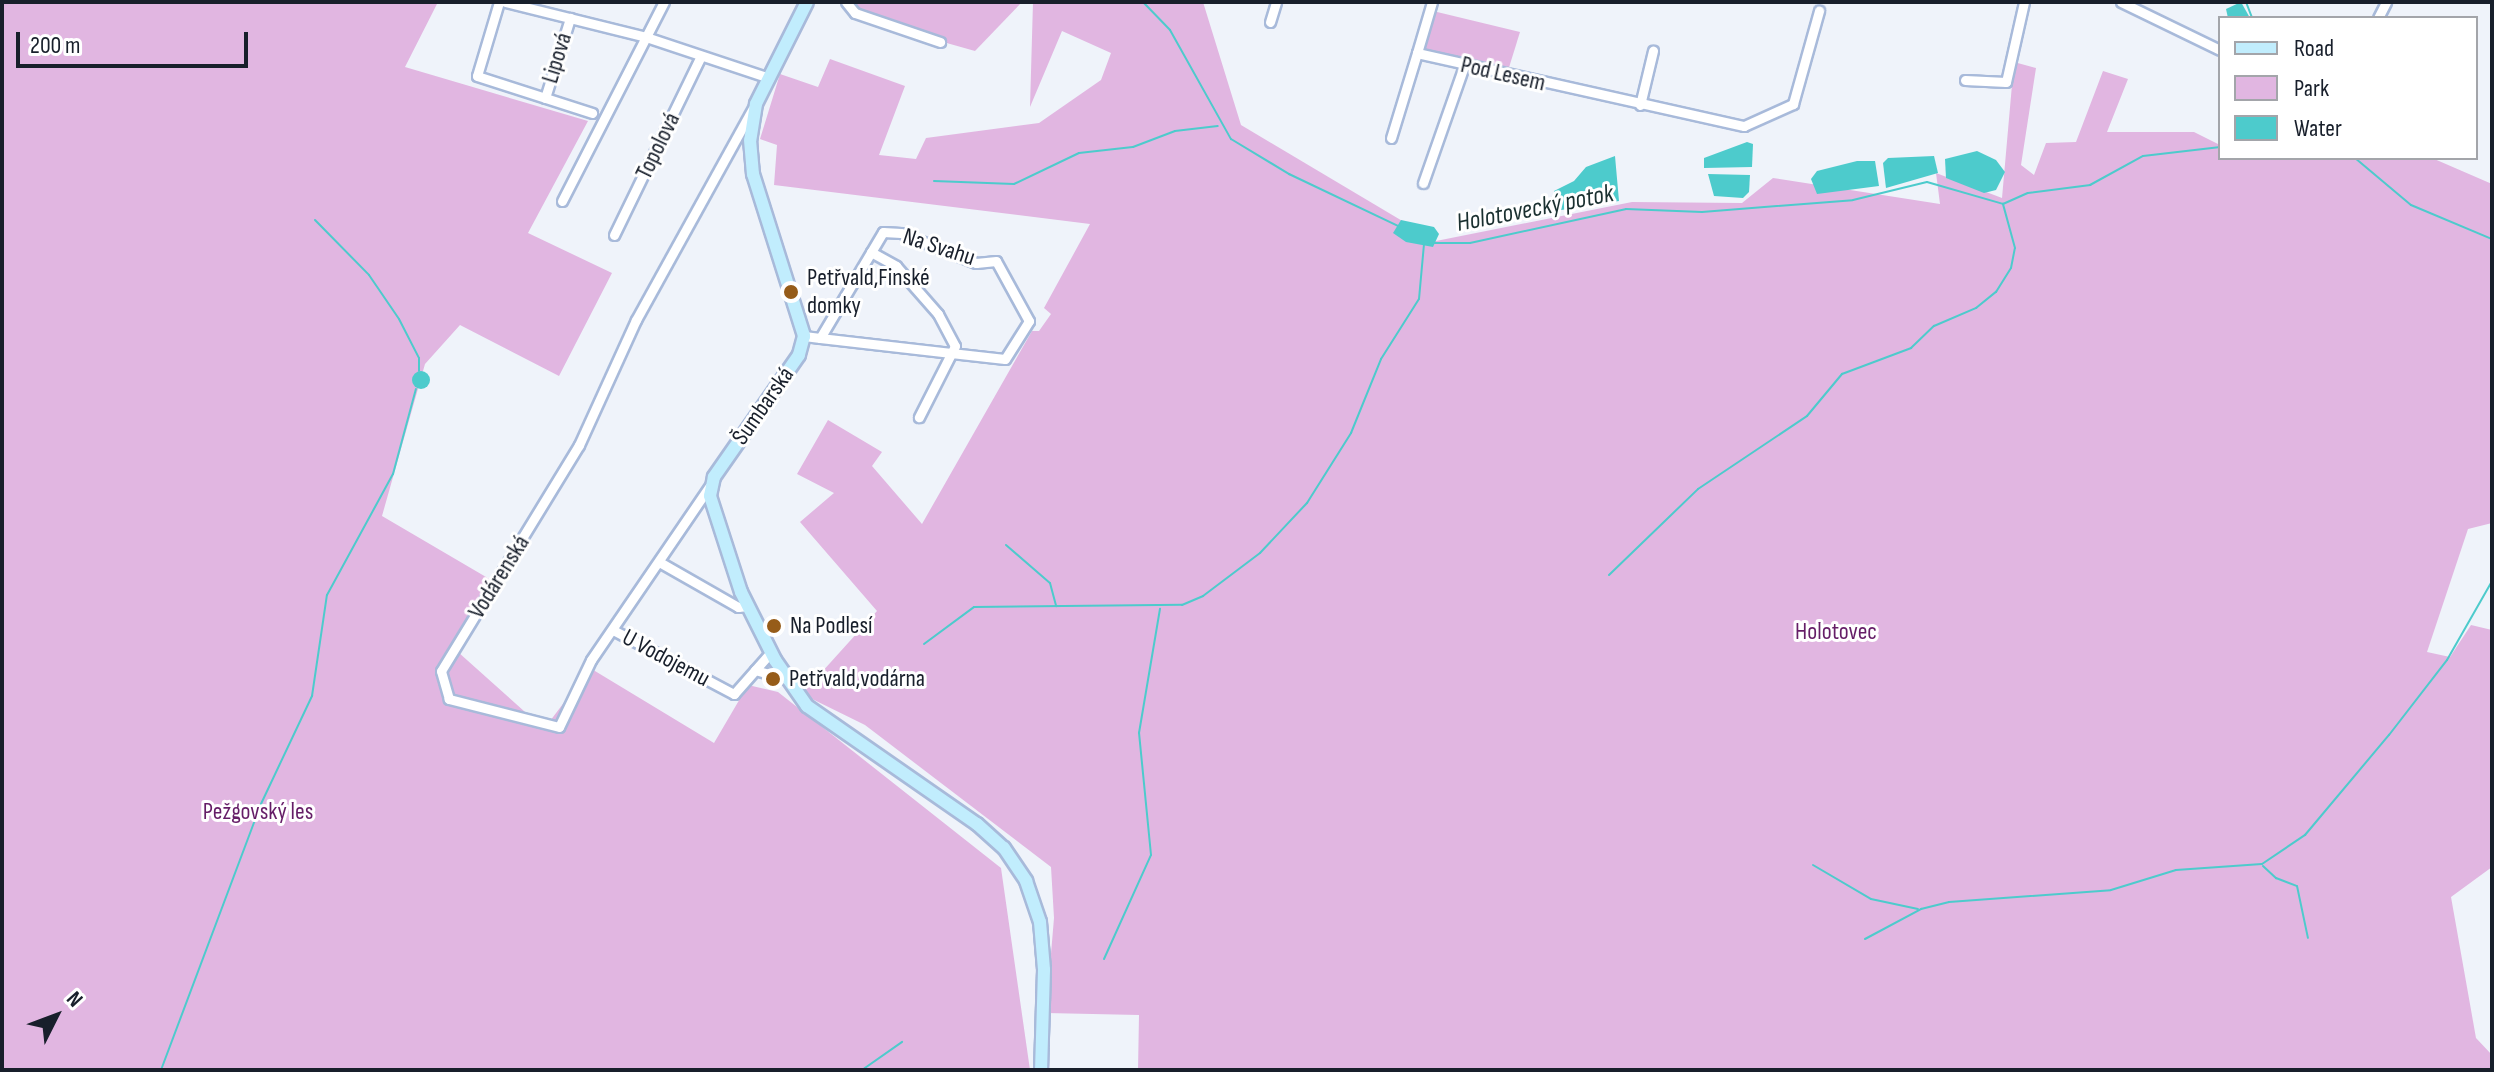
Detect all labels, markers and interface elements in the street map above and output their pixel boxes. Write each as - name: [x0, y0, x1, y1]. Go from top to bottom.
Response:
- scale bar: [20, 16, 252, 66]
- legend: [2218, 16, 2478, 160]
- street label: Lipová: [536, 29, 578, 87]
- text: 200 m: [30, 31, 81, 60]
- text: Road: [2294, 34, 2334, 63]
- street label: Pod Lesem: [1458, 50, 1548, 98]
- text: Park: [2294, 74, 2329, 103]
- street label: Topolová: [630, 108, 686, 184]
- text: Water: [2294, 114, 2342, 143]
- water label: Holotovecký potok: [1454, 179, 1616, 239]
- street label: Na Svahu: [899, 222, 979, 272]
- place label: Petřvald,Finské domky: [807, 264, 930, 320]
- marker: Petřvald,Finské domky: [782, 283, 800, 301]
- street label: Šumbarská: [726, 362, 800, 450]
- street label: Vodárenská: [462, 530, 536, 624]
- place label: Na Podlesí: [790, 612, 873, 640]
- marker: Na Podlesí: [765, 617, 783, 635]
- park label: Holotovec: [1795, 618, 1877, 646]
- street label: U Vodojemu: [617, 623, 715, 693]
- place label: Petřvald,vodárna: [789, 665, 925, 693]
- marker: Petřvald,vodárna: [764, 670, 782, 688]
- park label: Pežgovský les: [203, 798, 313, 826]
- north arrow: [16, 976, 96, 1056]
- text: N: [60, 986, 88, 1013]

